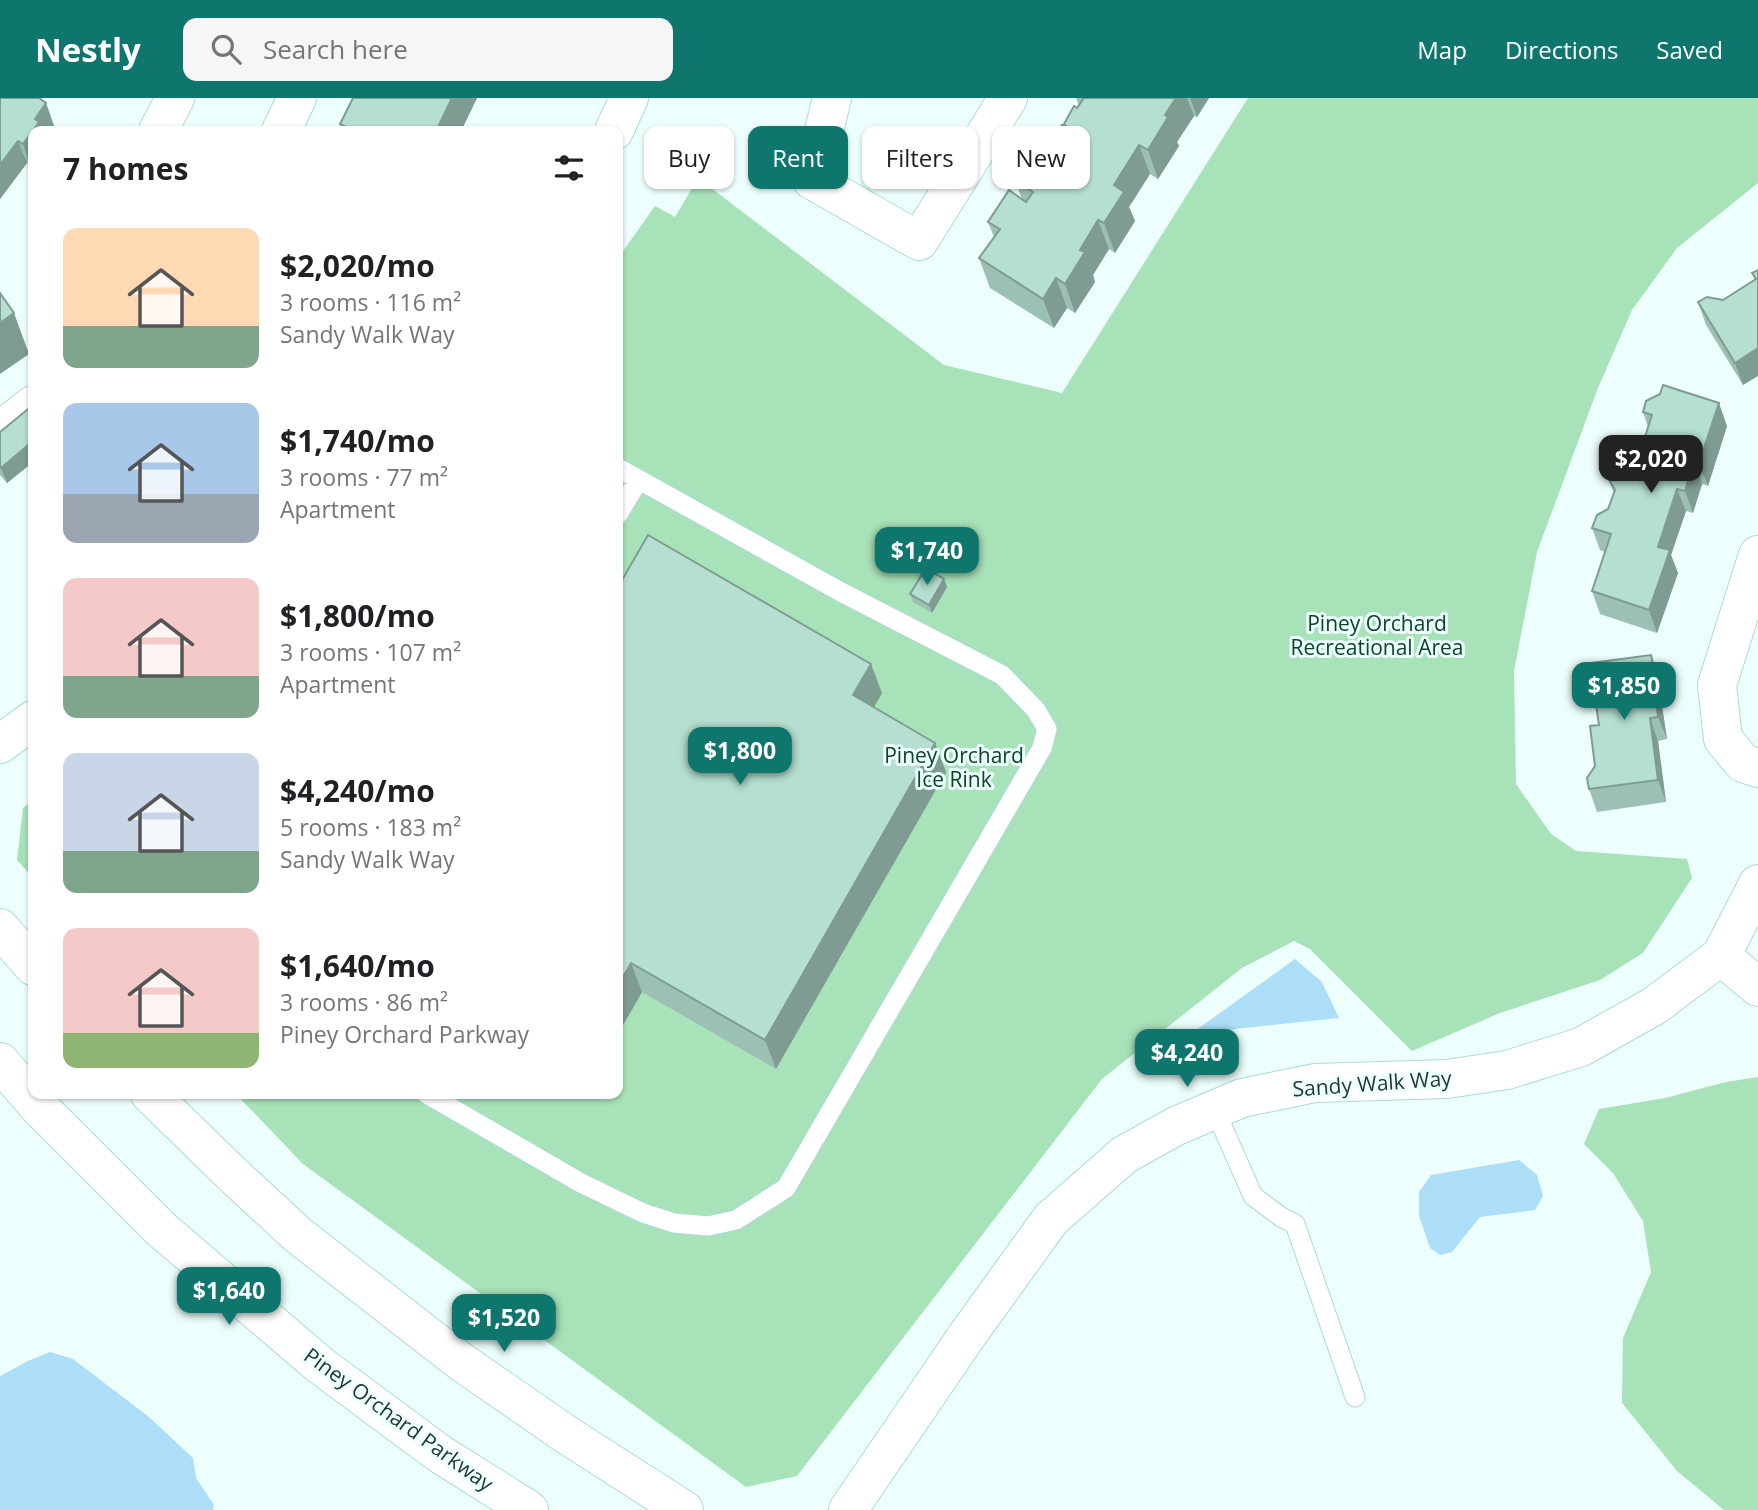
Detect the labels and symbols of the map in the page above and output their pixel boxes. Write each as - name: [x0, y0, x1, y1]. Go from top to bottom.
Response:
- pin: $2,020: [1594, 436, 1708, 495]
- pin: $1,740: [870, 528, 984, 587]
- park label: Piney Orchard Recreational Area: [1291, 609, 1463, 661]
- pin: $1,850: [1567, 662, 1681, 722]
- pin: $1,800: [683, 728, 797, 787]
- park label: Piney Orchard Ice Rink: [884, 741, 1024, 793]
- pin: $4,240: [1130, 1030, 1244, 1089]
- street label: Sandy Walk Way: [1292, 1063, 1453, 1103]
- pin: $1,640: [172, 1268, 286, 1327]
- pin: $1,520: [447, 1294, 561, 1354]
- street label: Piney Orchard Parkway: [299, 1341, 500, 1497]

